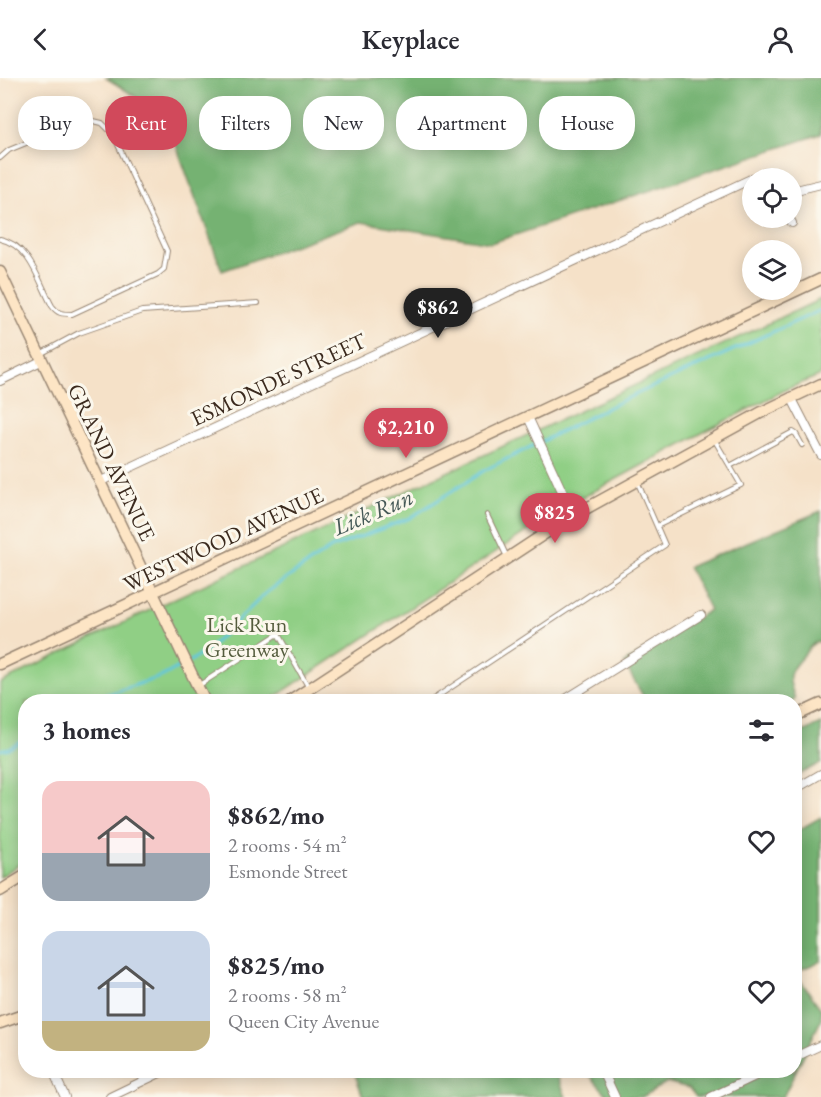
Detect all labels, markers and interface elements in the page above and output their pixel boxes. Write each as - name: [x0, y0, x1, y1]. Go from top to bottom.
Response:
- text: Keyplace: [362, 22, 459, 57]
- icon: back: [24, 23, 57, 56]
- icon: person: [764, 23, 797, 56]
- chip: Buy: [18, 96, 93, 150]
- chip: Rent: [105, 96, 187, 150]
- chip: Filters: [199, 96, 291, 150]
- chip: New: [303, 96, 384, 150]
- chip: Apartment: [396, 96, 527, 150]
- chip: House: [539, 96, 635, 150]
- map controls: [742, 168, 802, 300]
- button: locate: [742, 168, 802, 228]
- button: layers: [742, 240, 802, 300]
- pin: $862: [402, 288, 474, 339]
- text: $862: [418, 294, 458, 320]
- street label: ESMONDE STREET: [186, 326, 371, 433]
- street label: GRAND AVENUE: [61, 379, 162, 546]
- pin: $2,210: [357, 408, 455, 459]
- text: $2,210: [378, 414, 434, 440]
- street label: WESTWOOD AVENUE: [118, 480, 328, 599]
- water label: Lick Run: [327, 481, 418, 543]
- pin: $825: [519, 493, 591, 544]
- text: $825: [535, 499, 575, 525]
- park label: Lick Run Greenway: [205, 610, 290, 664]
- text: 3 homes: [42, 713, 131, 747]
- icon: filters: [745, 714, 778, 747]
- text: $862/mo: [228, 798, 324, 832]
- icon: home: [90, 805, 162, 877]
- icon: heart: [745, 825, 778, 858]
- text: 2 rooms · 54 m²: [228, 832, 347, 858]
- text: Esmonde Street: [228, 858, 348, 884]
- text: $825/mo: [228, 948, 324, 982]
- icon: home: [90, 955, 162, 1027]
- icon: heart: [745, 975, 778, 1008]
- text: 2 rooms · 58 m²: [228, 982, 347, 1008]
- text: Queen City Avenue: [228, 1008, 379, 1034]

